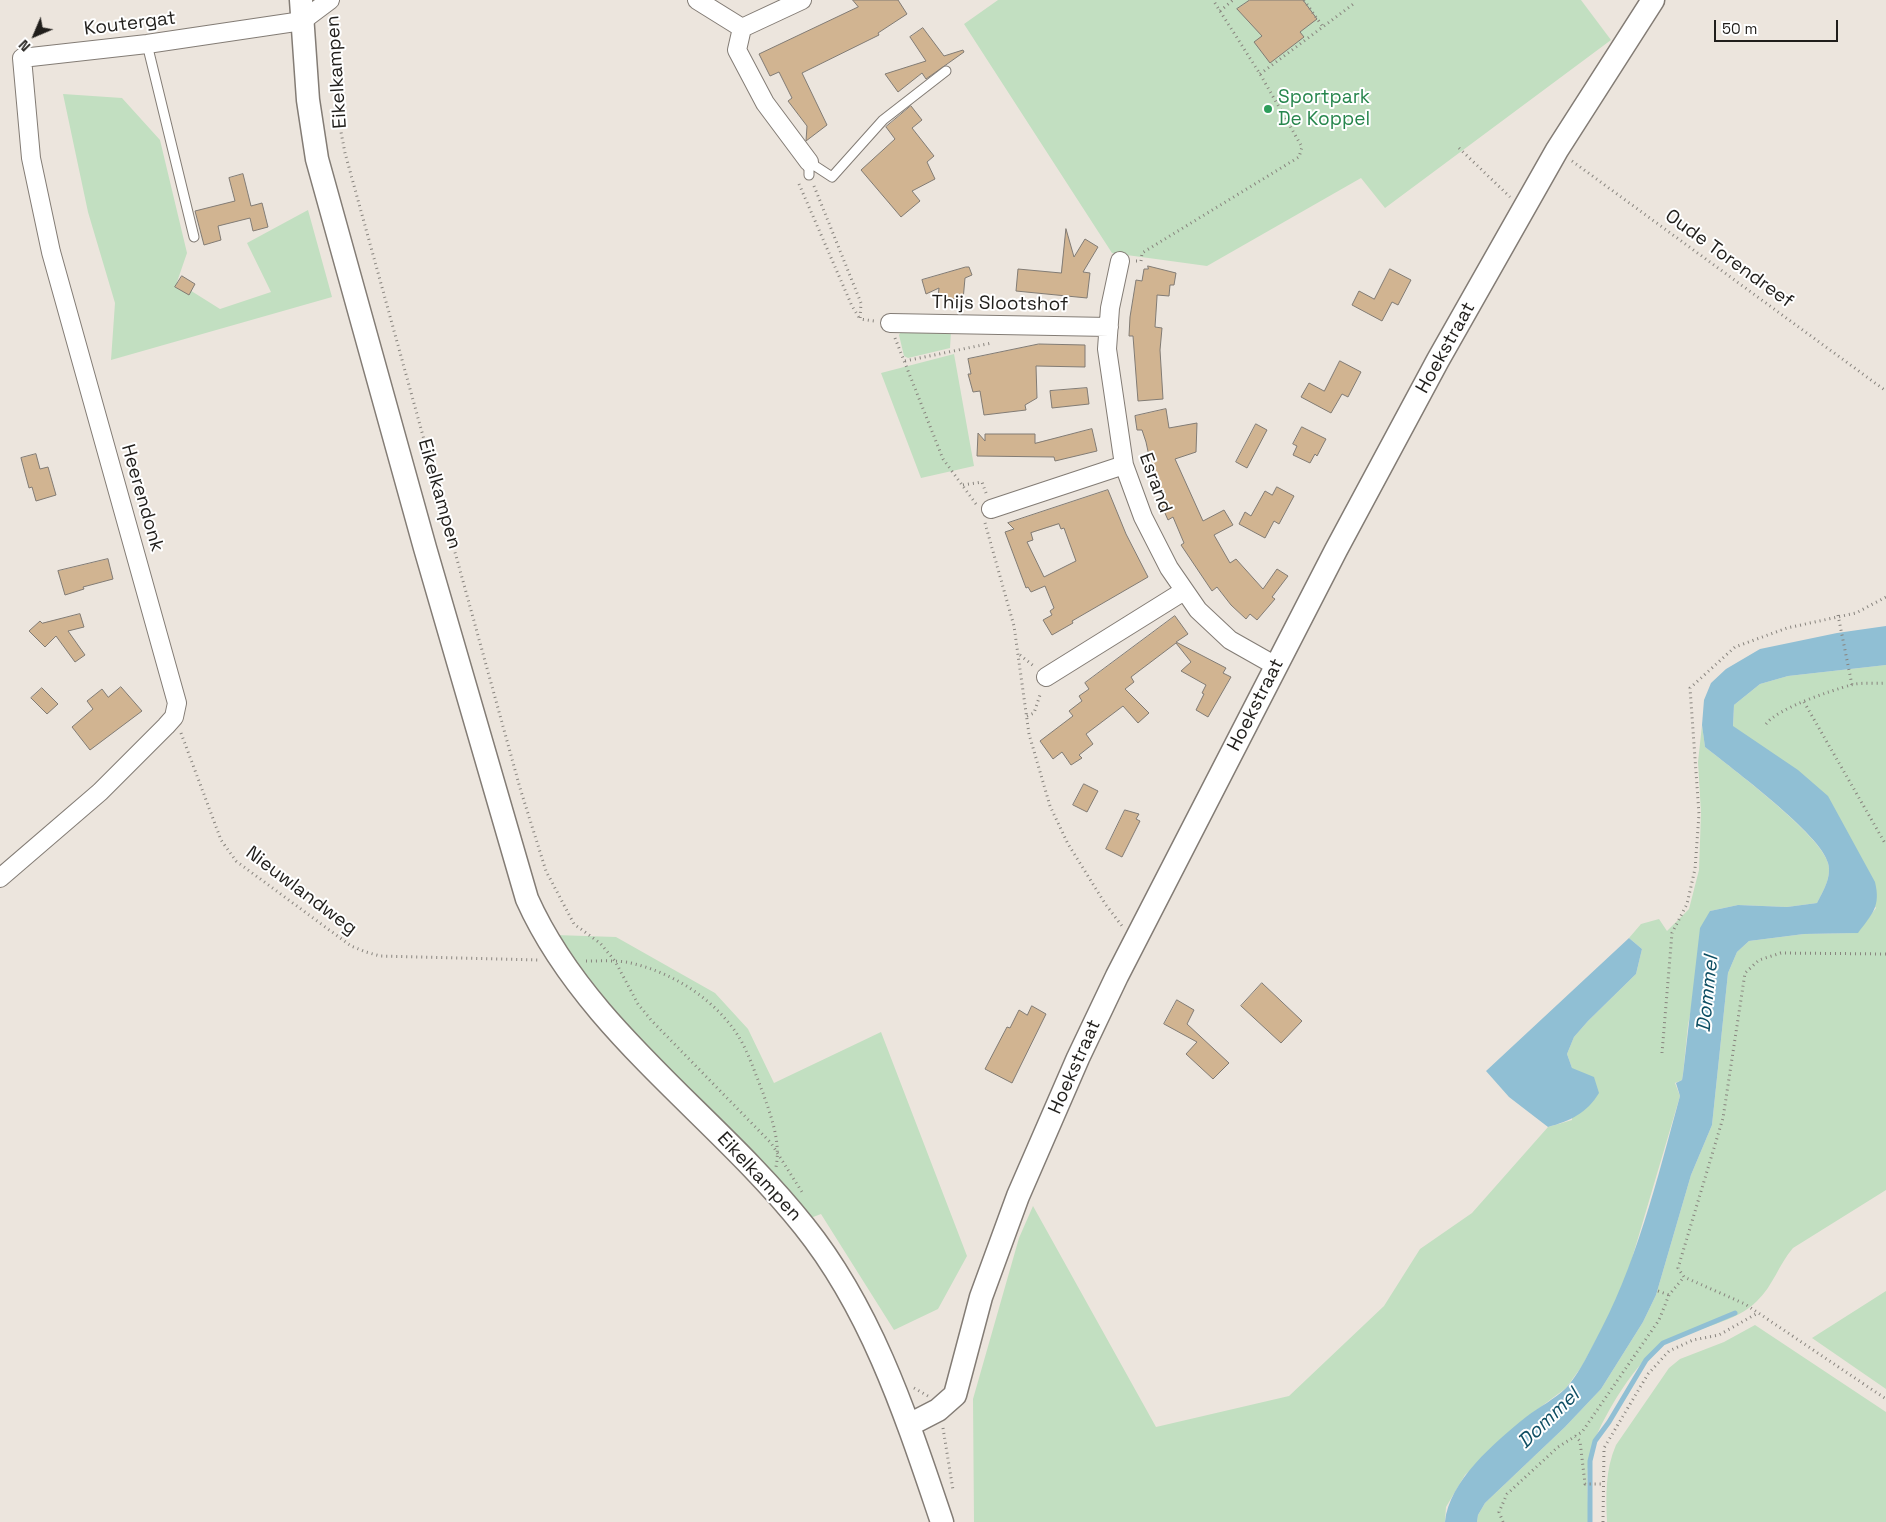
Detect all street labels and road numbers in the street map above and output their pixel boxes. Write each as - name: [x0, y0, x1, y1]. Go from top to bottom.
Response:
- street label: Koutergat: [83, 7, 177, 41]
- street label: Eikelkampen: [322, 15, 352, 129]
- street label: Oude Torendreef: [1660, 205, 1798, 313]
- street label: Thijs Slootshof: [931, 291, 1069, 317]
- street label: Hoekstraat: [1412, 298, 1480, 398]
- street label: Eikelkampen: [412, 436, 466, 552]
- street label: Heerendonk: [116, 442, 168, 554]
- street label: Esrand: [1134, 450, 1176, 516]
- street label: Hoekstraat: [1223, 655, 1289, 755]
- street label: Nieuwlandweg: [241, 842, 361, 940]
- street label: Hoekstraat: [1044, 1016, 1106, 1118]
- street label: Eikelkampen: [712, 1128, 806, 1226]

